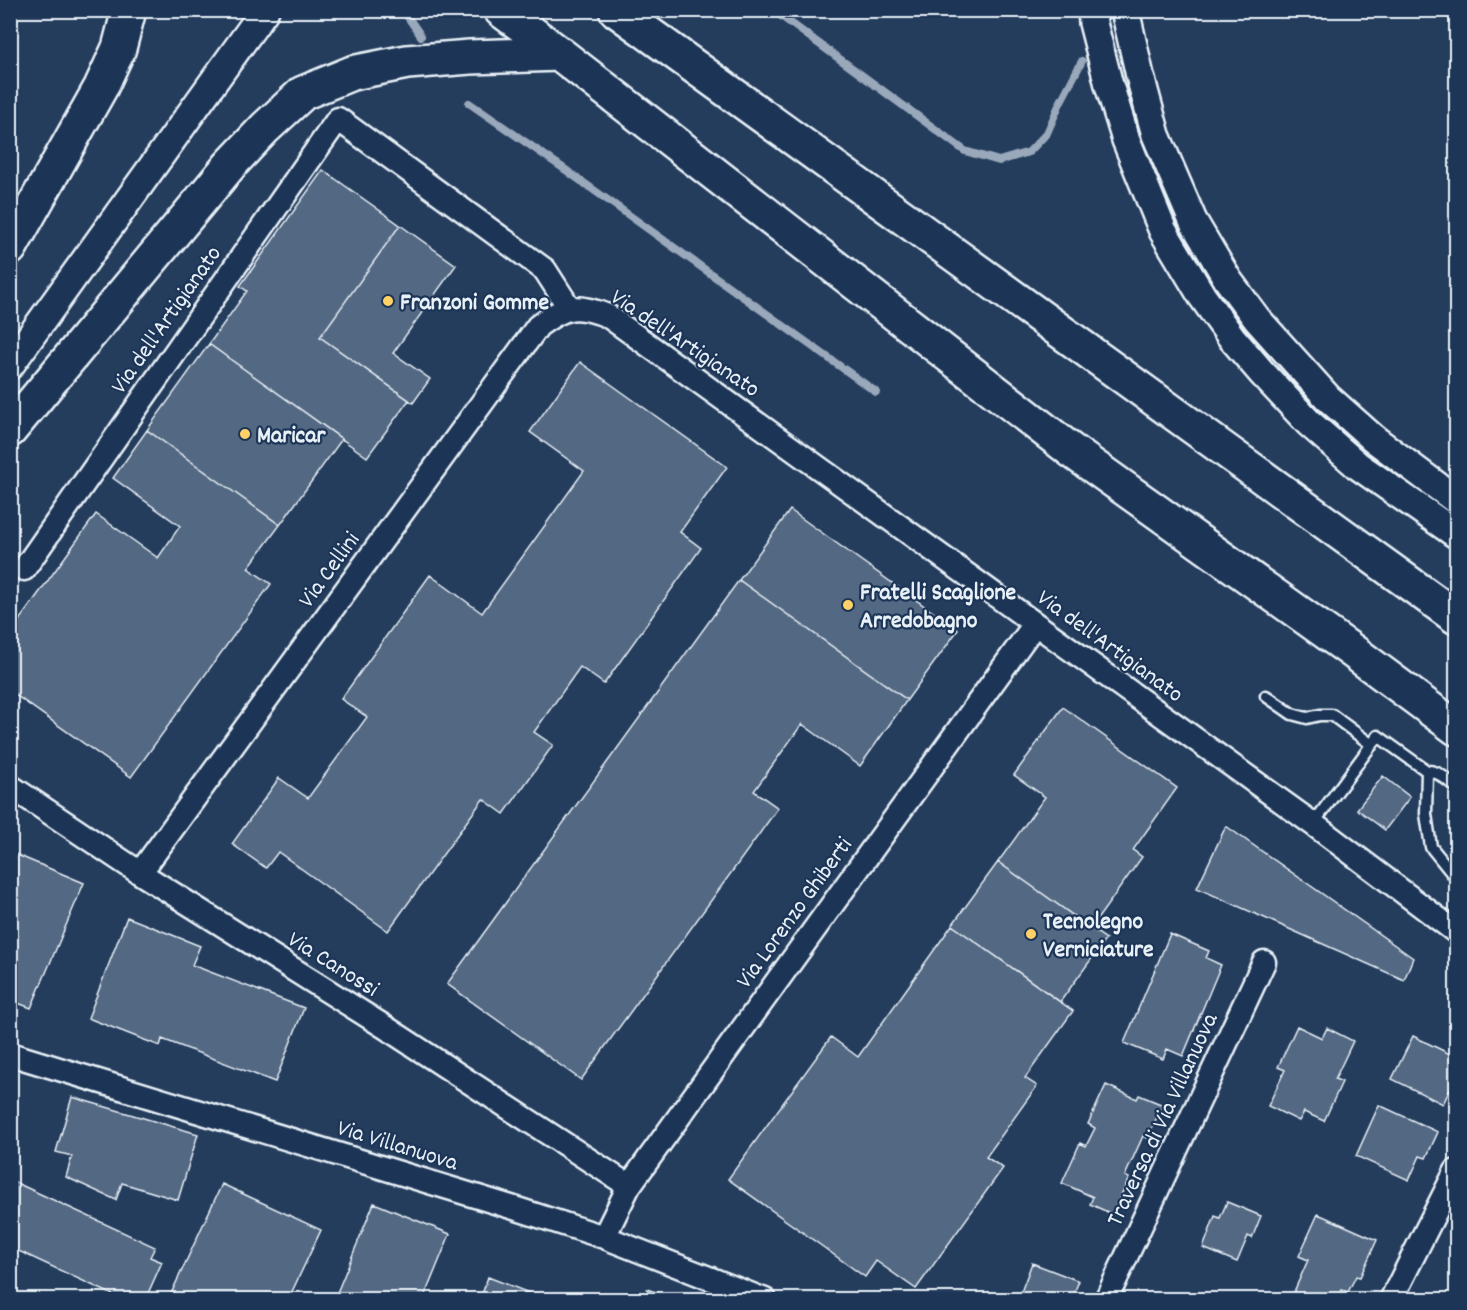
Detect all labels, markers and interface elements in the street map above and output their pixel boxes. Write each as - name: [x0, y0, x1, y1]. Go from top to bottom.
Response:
- street label: Via dell'Artigianato: [104, 240, 231, 402]
- street label: Via dell'Artigianato: [603, 282, 766, 407]
- place label: Franzoni Gomme: [400, 287, 550, 321]
- marker: Franzoni Gomme: [381, 294, 395, 308]
- place label: Maricar: [257, 420, 327, 454]
- marker: Maricar: [238, 427, 252, 441]
- street label: Via Cellini: [291, 526, 370, 616]
- place label: Fratelli Scaglione Arredobagno: [860, 577, 1016, 639]
- street label: Via dell'Artigianato: [1029, 583, 1190, 712]
- marker: Fratelli Scaglione Arredobagno: [841, 598, 855, 612]
- street label: Via Lorenzo Ghiberti: [729, 831, 862, 996]
- place label: Tecnolegno Verniciature: [1043, 906, 1154, 968]
- street label: Via Canossi: [280, 924, 385, 1007]
- marker: Tecnolegno Verniciature: [1024, 927, 1038, 941]
- street label: Traversa di Via Villanuova: [1099, 1007, 1228, 1233]
- street label: Via Villanuova: [333, 1112, 462, 1182]

